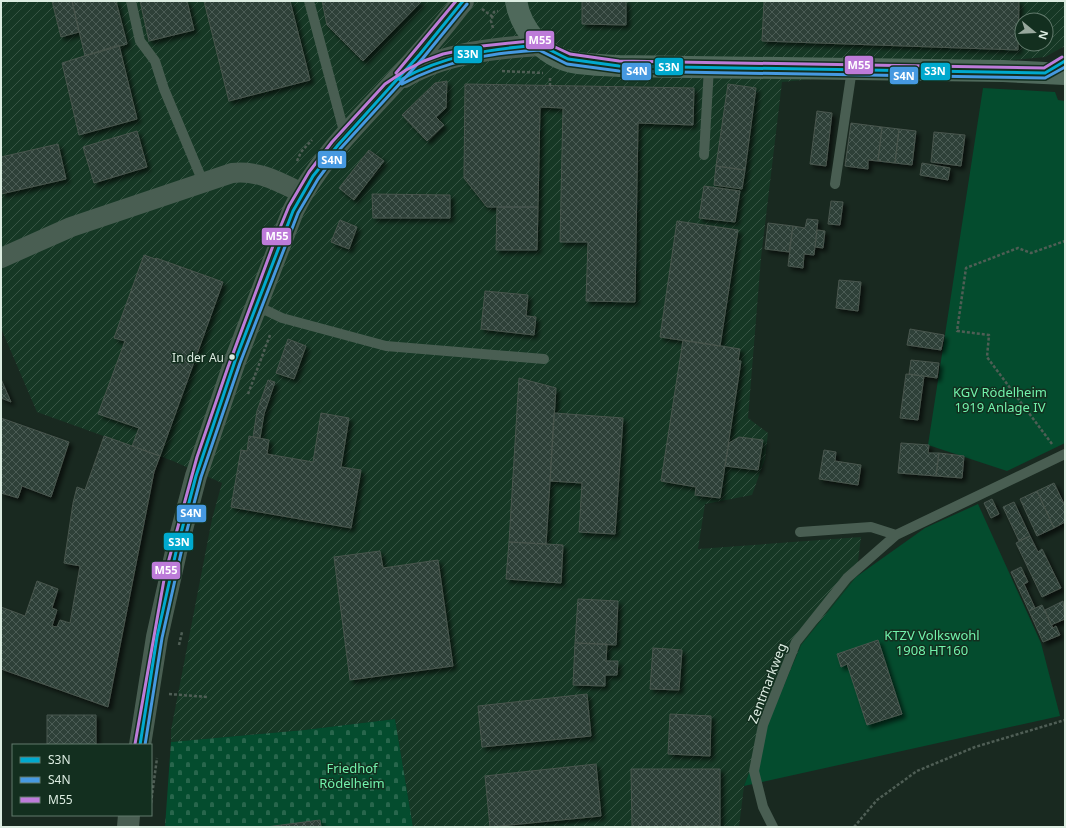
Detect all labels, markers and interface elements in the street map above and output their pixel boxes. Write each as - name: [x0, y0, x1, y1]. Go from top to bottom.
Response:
- north arrow: [1014, 12, 1054, 52]
- text: N: [1035, 29, 1053, 42]
- line badge: M55: [525, 30, 555, 50]
- text: M55: [529, 32, 551, 47]
- line badge: S3N: [453, 45, 483, 64]
- text: S3N: [457, 46, 479, 61]
- line badge: M55: [844, 55, 874, 75]
- line badge: S3N: [654, 57, 684, 76]
- text: M55: [848, 57, 870, 72]
- text: S3N: [658, 59, 680, 74]
- line badge: S4N: [621, 62, 652, 81]
- line badge: S3N: [920, 62, 951, 81]
- text: S4N: [626, 63, 648, 78]
- text: S3N: [924, 63, 946, 78]
- line badge: S4N: [889, 66, 919, 85]
- text: S4N: [893, 68, 915, 83]
- line badge: S4N: [317, 150, 347, 169]
- text: S4N: [321, 152, 343, 167]
- line badge: M55: [261, 227, 292, 246]
- text: M55: [266, 228, 288, 243]
- place label: In der Au: [172, 349, 224, 366]
- marker: In der Au: [227, 352, 237, 362]
- park label: KGV Rödelheim 1919 Anlage IV: [953, 383, 1047, 416]
- line badge: S4N: [176, 504, 207, 523]
- text: S4N: [180, 505, 202, 520]
- line badge: S3N: [163, 532, 194, 551]
- text: S3N: [168, 534, 190, 549]
- line badge: M55: [151, 561, 181, 580]
- text: M55: [155, 562, 177, 577]
- park label: KTZV Volkswohl 1908 HT160: [884, 626, 980, 659]
- street label: Zentmarkweg: [743, 640, 791, 726]
- legend: [12, 744, 152, 816]
- text: S3N: [48, 751, 71, 768]
- park label: Friedhof Rödelheim: [319, 759, 385, 792]
- text: S4N: [48, 771, 71, 788]
- text: M55: [48, 791, 73, 808]

